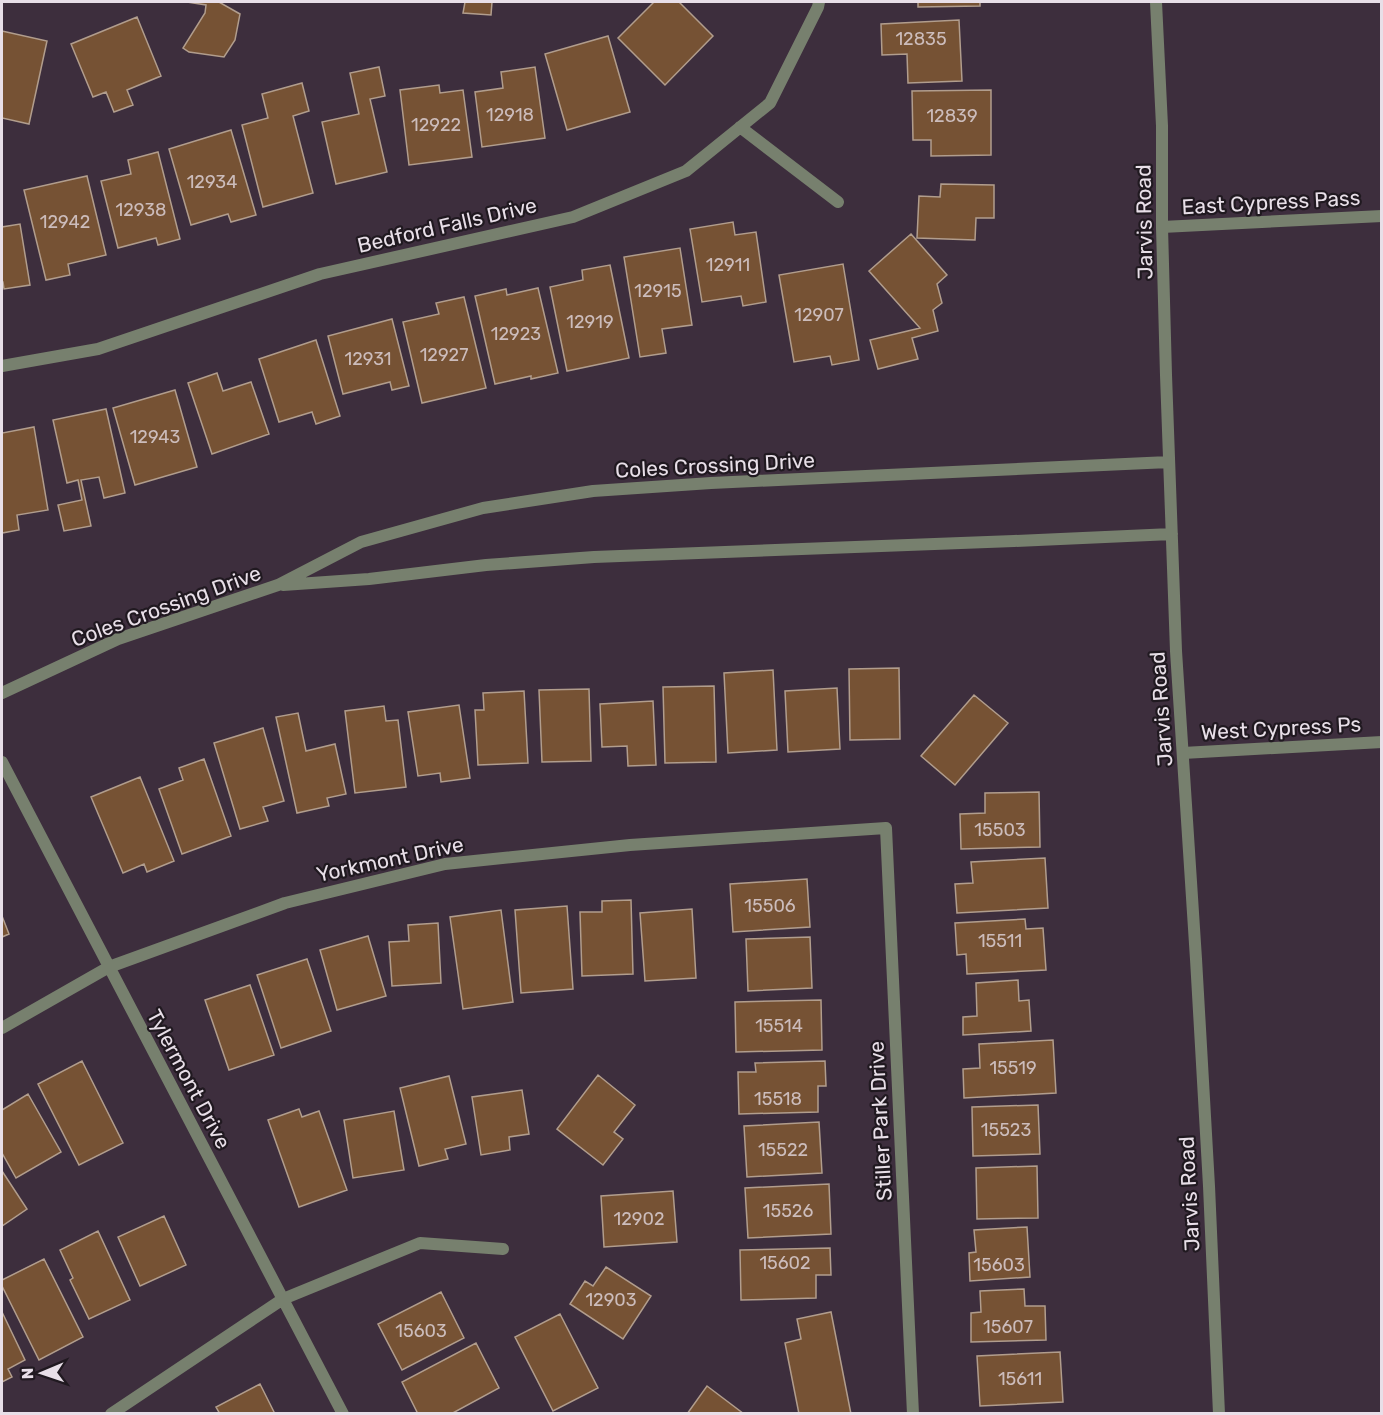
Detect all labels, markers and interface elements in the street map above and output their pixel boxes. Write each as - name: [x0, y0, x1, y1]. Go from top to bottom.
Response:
- house number: 12835: [895, 28, 947, 50]
- house number: 12918: [486, 104, 534, 126]
- house number: 12839: [926, 105, 978, 127]
- house number: 12922: [411, 114, 461, 136]
- street label: Jarvis Road: [1130, 164, 1158, 280]
- house number: 12934: [187, 171, 237, 193]
- street label: East Cypress Pass: [1181, 185, 1361, 219]
- street label: Bedford Falls Drive: [355, 192, 539, 258]
- house number: 12938: [116, 199, 166, 221]
- house number: 12942: [40, 211, 90, 233]
- house number: 12911: [706, 254, 750, 276]
- house number: 12915: [634, 280, 682, 302]
- house number: 12907: [794, 304, 844, 326]
- house number: 12919: [566, 311, 614, 333]
- house number: 12923: [491, 323, 541, 345]
- house number: 12927: [420, 344, 468, 366]
- house number: 12931: [345, 348, 391, 370]
- house number: 12943: [130, 426, 180, 448]
- street label: Coles Crossing Drive: [614, 447, 816, 483]
- street label: Coles Crossing Drive: [68, 560, 264, 652]
- street label: Jarvis Road: [1145, 651, 1177, 767]
- street label: West Cypress Ps: [1200, 711, 1362, 745]
- house number: 15503: [974, 819, 1026, 841]
- street label: Yorkmont Drive: [314, 831, 466, 887]
- house number: 15506: [744, 895, 796, 917]
- house number: 15511: [978, 930, 1022, 952]
- street label: Tylermont Drive: [142, 1005, 236, 1153]
- house number: 15514: [755, 1015, 803, 1037]
- street label: Stiller Park Drive: [863, 1040, 897, 1202]
- house number: 15519: [989, 1057, 1037, 1079]
- house number: 15518: [754, 1088, 802, 1110]
- house number: 15523: [981, 1119, 1031, 1141]
- street label: Jarvis Road: [1174, 1136, 1204, 1252]
- house number: 15522: [758, 1139, 808, 1161]
- house number: 15526: [763, 1200, 813, 1222]
- house number: 12902: [614, 1208, 664, 1230]
- house number: 15602: [759, 1252, 811, 1274]
- house number: 15603: [973, 1254, 1025, 1276]
- house number: 12903: [585, 1289, 637, 1311]
- house number: 15607: [983, 1316, 1033, 1338]
- house number: 15603: [395, 1320, 447, 1342]
- north arrow: [12, 1343, 72, 1403]
- text: N: [18, 1367, 37, 1380]
- house number: 15611: [998, 1368, 1042, 1390]

